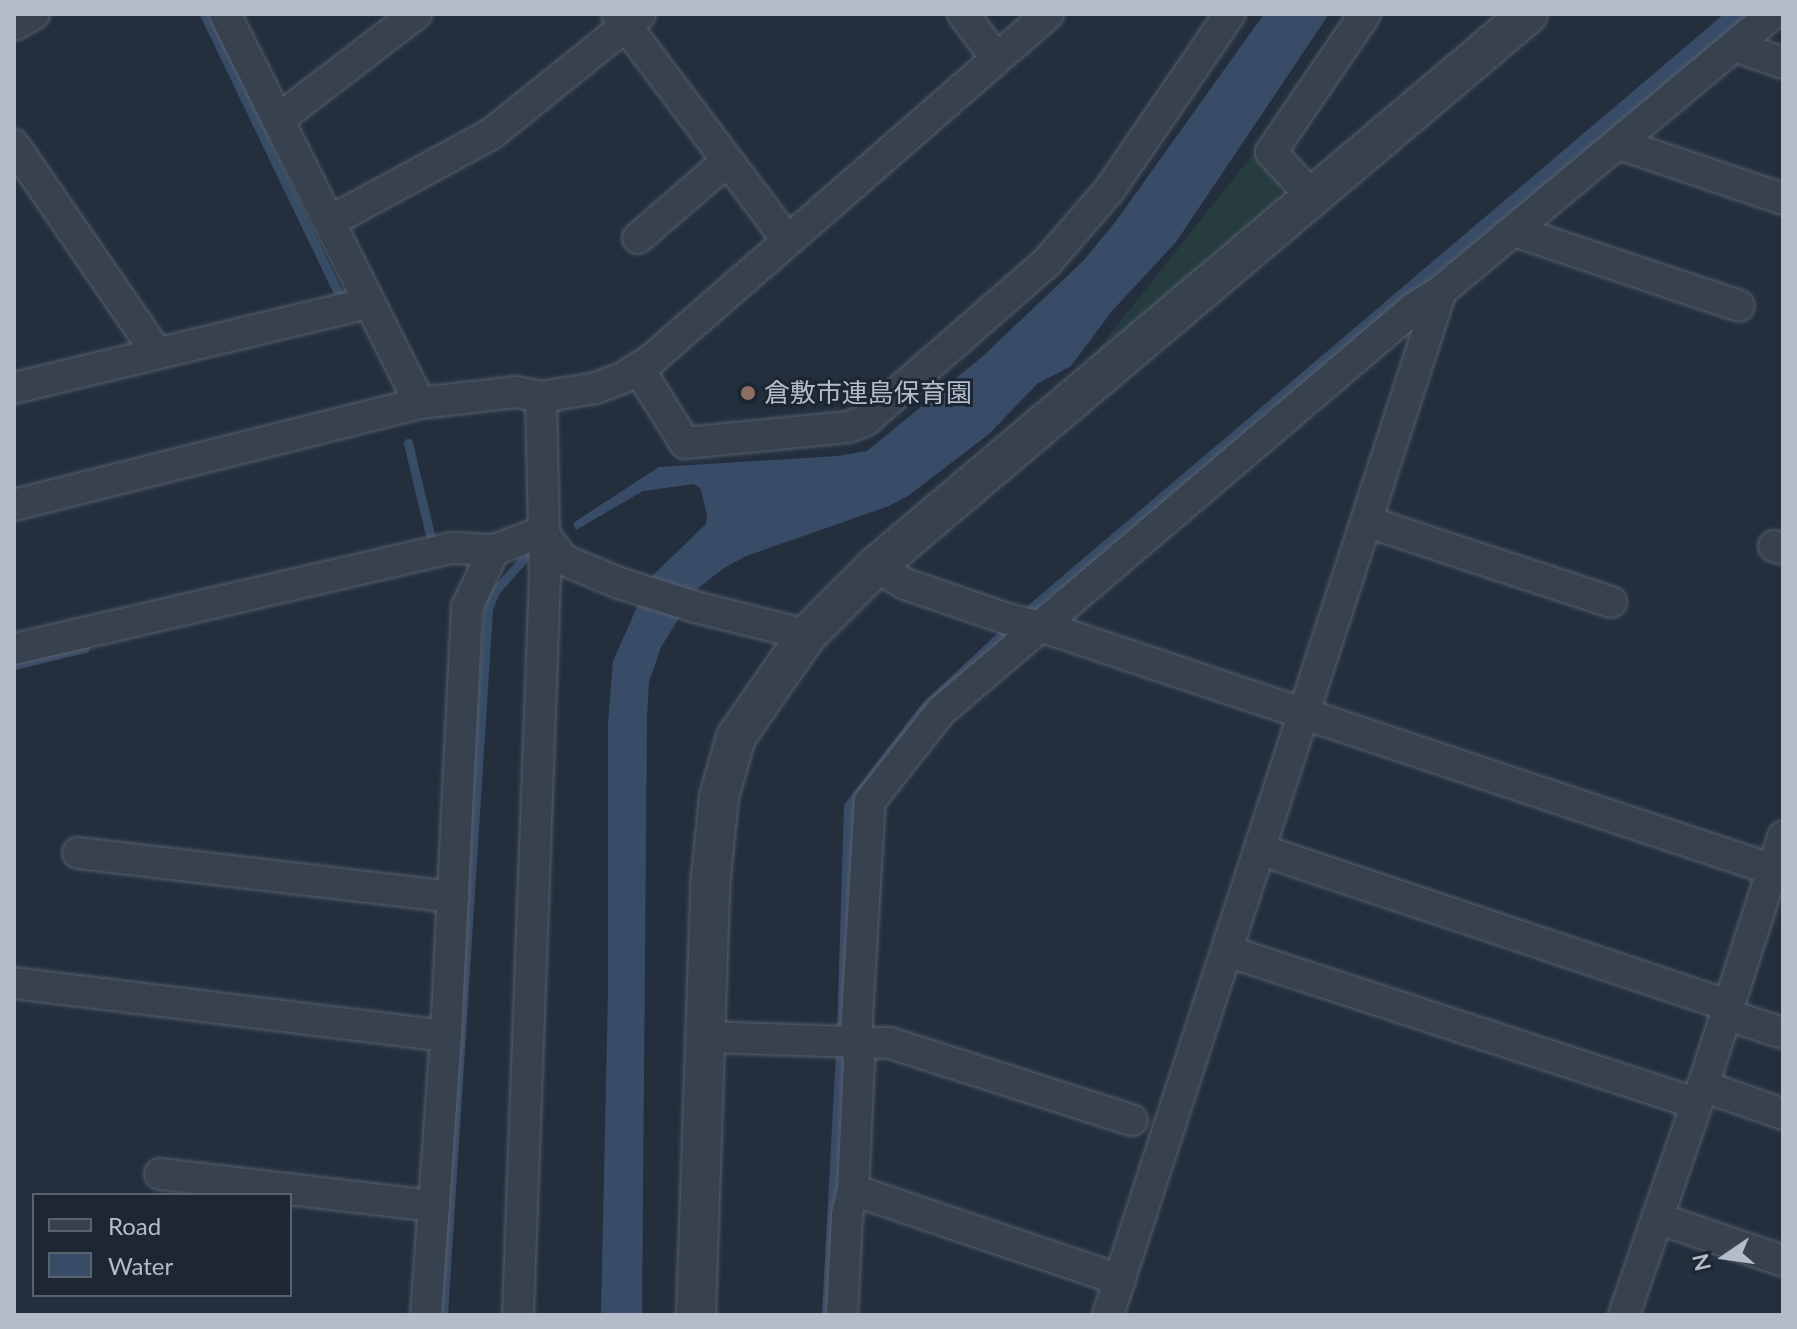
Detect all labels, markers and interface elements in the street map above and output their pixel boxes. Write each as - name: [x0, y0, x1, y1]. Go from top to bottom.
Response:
- place label: 倉敷市連島保育園: [764, 377, 972, 409]
- marker: 倉敷市連島保育園: [739, 384, 757, 402]
- legend: [32, 1193, 292, 1297]
- text: Road: [108, 1211, 161, 1240]
- north arrow: [1685, 1217, 1765, 1297]
- text: Water: [108, 1251, 173, 1280]
- text: N: [1686, 1251, 1716, 1274]

